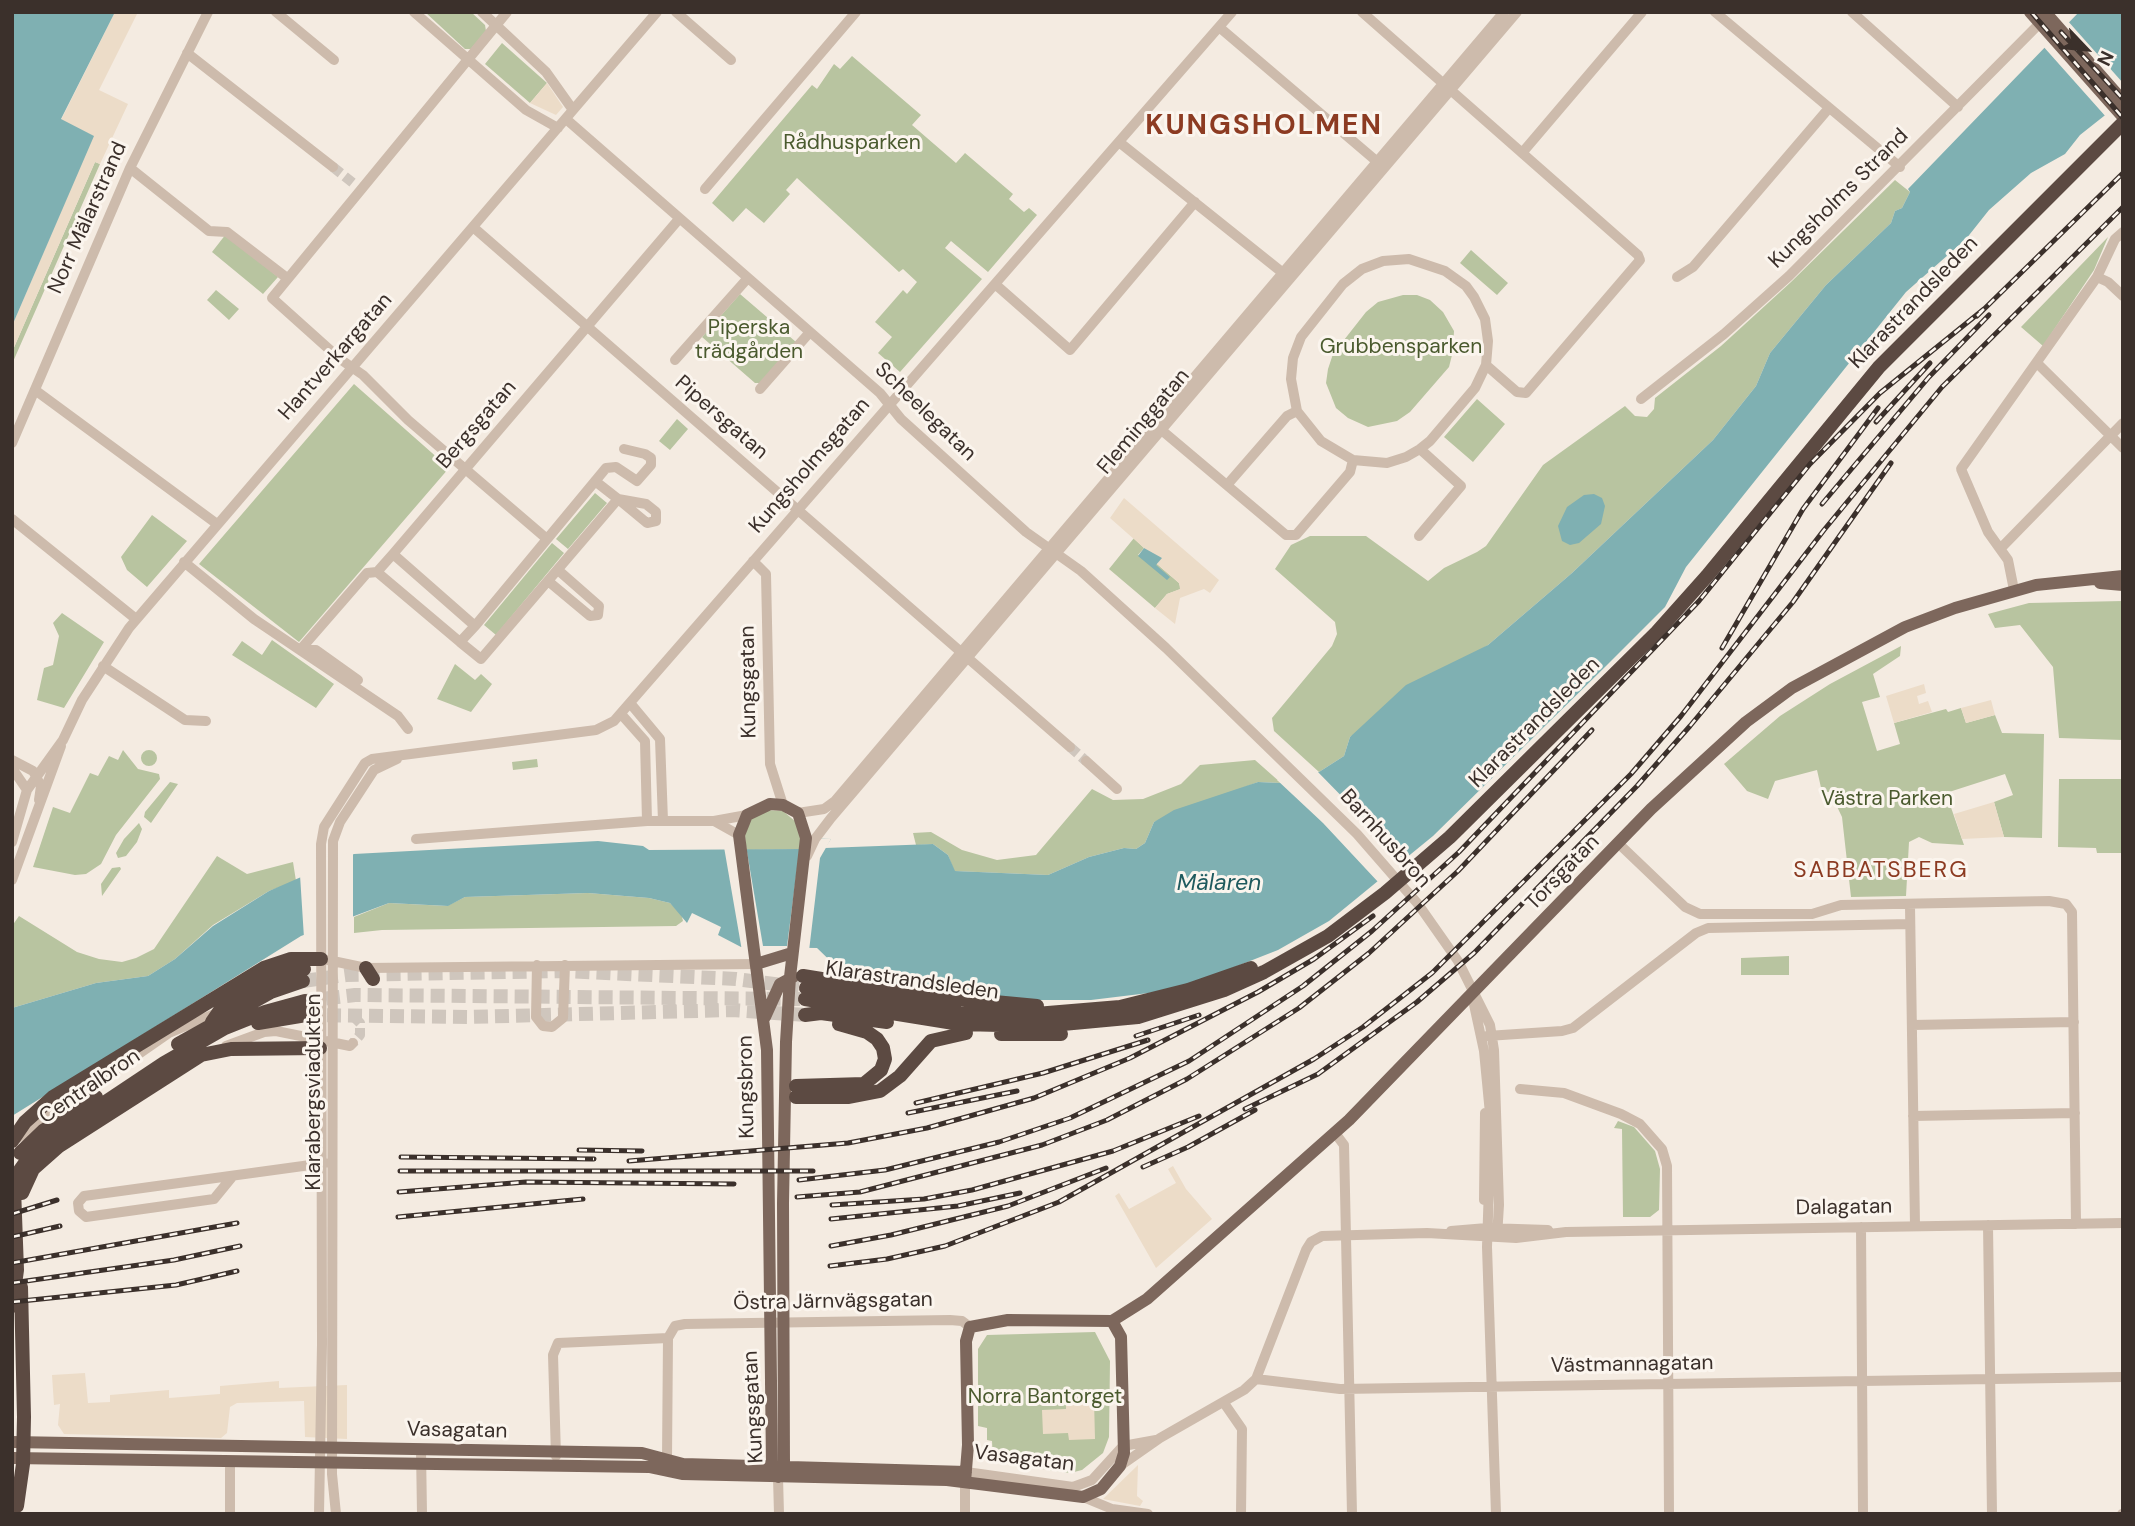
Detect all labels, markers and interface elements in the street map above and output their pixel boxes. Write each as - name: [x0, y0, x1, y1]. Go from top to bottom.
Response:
- north arrow: [2051, 14, 2121, 84]
- text: N: [2091, 47, 2120, 70]
- district label: KUNGSHOLMEN: [1147, 110, 1381, 144]
- street label: Kungsholms Strand: [1764, 124, 1914, 274]
- park label: Rådhusparken: [783, 130, 921, 156]
- street label: Norr Mälarstrand: [43, 138, 133, 298]
- street label: Klarastrandsleden: [1844, 231, 1984, 375]
- street label: Hantverkargatan: [274, 288, 398, 426]
- park label: Piperska trädgården: [695, 315, 803, 365]
- park label: Grubbensparken: [1320, 334, 1482, 360]
- street label: Scheelegatan: [869, 357, 981, 467]
- street label: Fleminggatan: [1093, 364, 1195, 480]
- street label: Pipersgatan: [669, 371, 773, 465]
- street label: Bergsgatan: [432, 376, 522, 474]
- street label: Kungsholmsgatan: [744, 393, 876, 539]
- street label: Kungsgatan: [735, 625, 763, 739]
- street label: Klarastrandsleden: [1464, 652, 1606, 794]
- street label: Barnhusbron: [1334, 785, 1436, 893]
- park label: Västra Parken: [1821, 786, 1953, 812]
- street label: Torsgatan: [1521, 830, 1605, 916]
- district label: SABBATSBERG: [1795, 857, 1967, 885]
- water label: Mälaren: [1177, 870, 1261, 898]
- street label: Klarastrandsleden: [824, 956, 1000, 1006]
- street label: Klarabergsviadukten: [301, 993, 327, 1191]
- street label: Kungsbron: [734, 1035, 760, 1139]
- street label: Centralbron: [35, 1044, 145, 1130]
- street label: Dalagatan: [1796, 1195, 1892, 1221]
- street label: Östra Järnvägsgatan: [733, 1288, 933, 1316]
- street label: Kungsgatan: [738, 1350, 770, 1464]
- street label: Västmannagatan: [1550, 1351, 1714, 1379]
- park label: Norra Bantorget: [968, 1384, 1122, 1410]
- street label: Vasagatan: [406, 1418, 508, 1444]
- street label: Vasagatan: [972, 1440, 1076, 1478]

